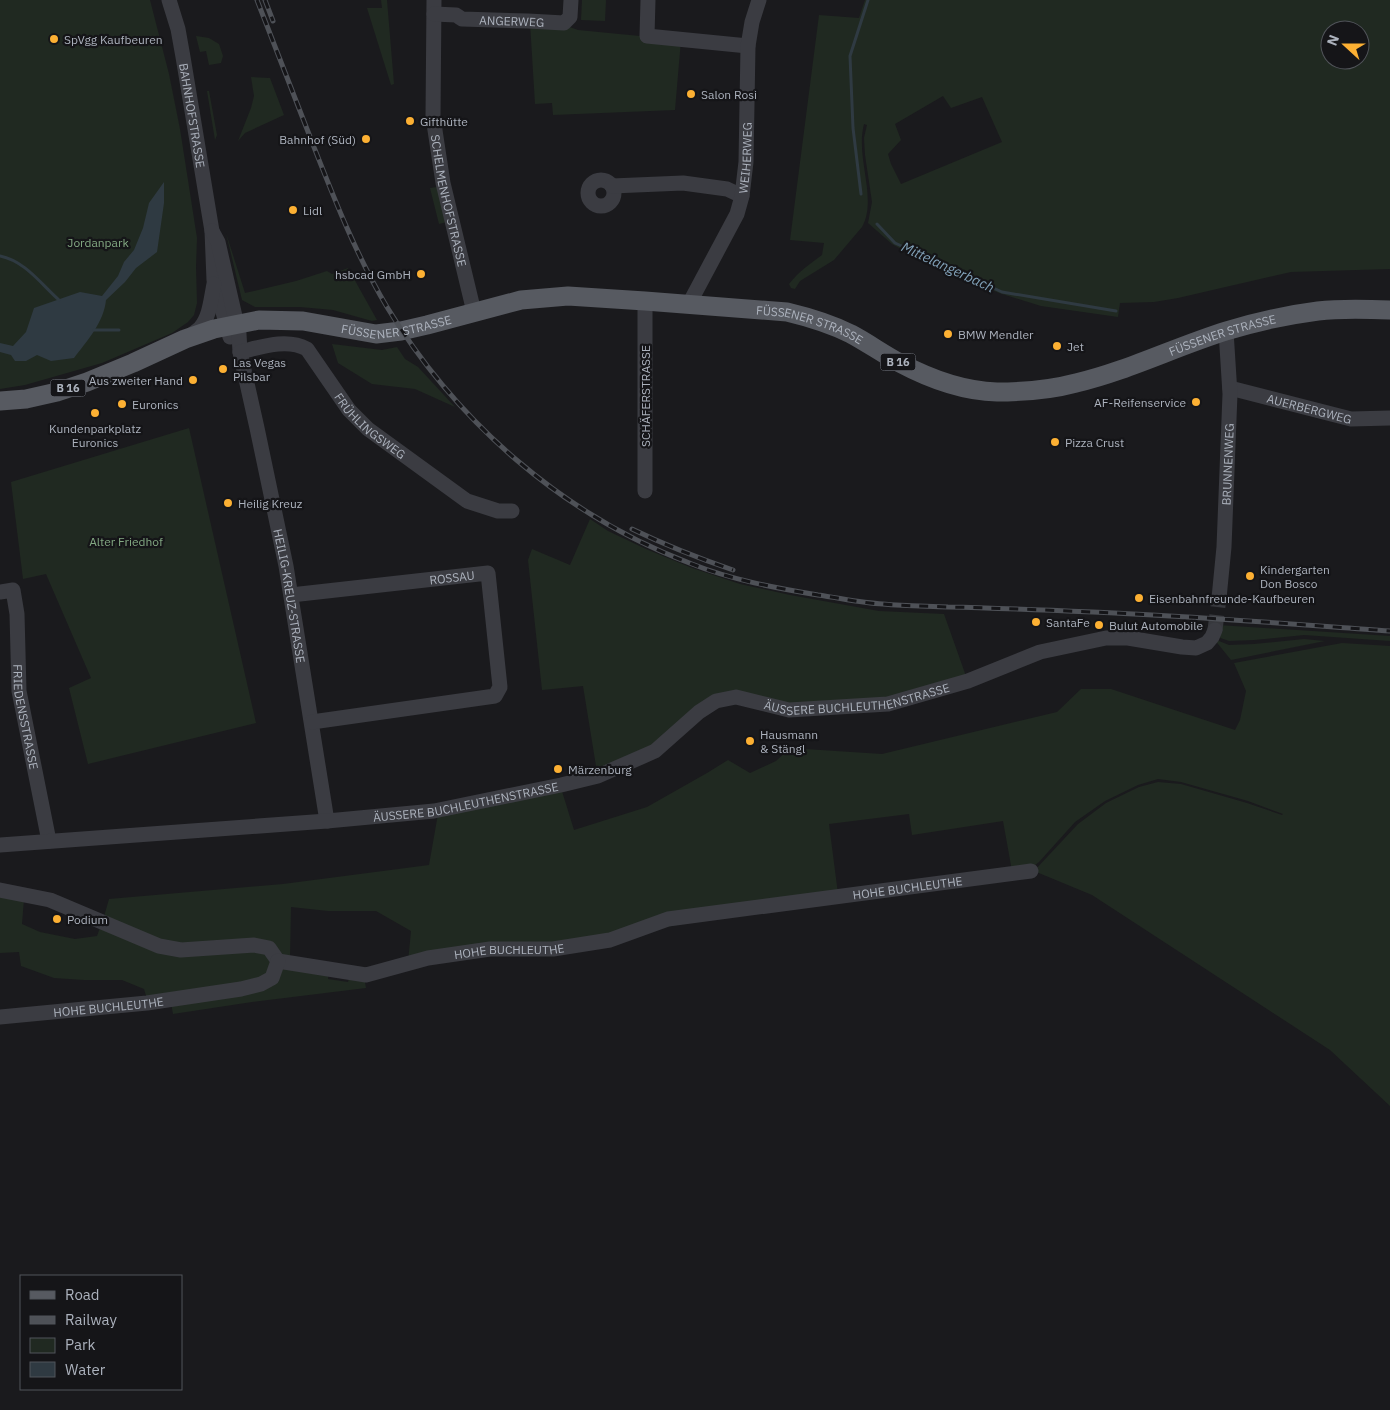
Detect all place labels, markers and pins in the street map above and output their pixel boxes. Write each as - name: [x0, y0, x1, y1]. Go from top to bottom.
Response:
- place label: SpVgg Kaufbeuren: [64, 32, 163, 47]
- marker: SpVgg Kaufbeuren: [48, 33, 60, 45]
- place label: Salon Rosi: [701, 87, 757, 102]
- marker: Salon Rosi: [685, 88, 697, 100]
- place label: Gifthütte: [420, 114, 468, 129]
- marker: Gifthütte: [404, 115, 416, 127]
- place label: Bahnhof (Süd): [279, 132, 356, 147]
- marker: Bahnhof (Süd): [360, 133, 372, 145]
- place label: Lidl: [303, 203, 322, 218]
- marker: Lidl: [287, 204, 299, 216]
- place label: hsbcad GmbH: [335, 267, 411, 282]
- marker: hsbcad GmbH: [415, 268, 427, 280]
- place label: BMW Mendler: [958, 327, 1034, 342]
- marker: BMW Mendler: [942, 328, 954, 340]
- place label: Jet: [1067, 339, 1084, 354]
- marker: Jet: [1051, 340, 1063, 352]
- place label: Las Vegas Pilsbar: [233, 355, 286, 384]
- marker: Las Vegas Pilsbar: [217, 363, 229, 375]
- place label: Aus zweiter Hand: [89, 373, 183, 388]
- marker: Aus zweiter Hand: [187, 374, 199, 386]
- place label: AF-Reifenservice: [1094, 395, 1186, 410]
- marker: AF-Reifenservice: [1190, 396, 1202, 408]
- place label: Euronics: [132, 397, 179, 412]
- marker: Euronics: [116, 398, 128, 410]
- marker: Kundenparkplatz Euronics: [89, 407, 101, 419]
- place label: Kundenparkplatz Euronics: [49, 421, 141, 450]
- place label: Pizza Crust: [1065, 435, 1124, 450]
- marker: Pizza Crust: [1049, 436, 1061, 448]
- place label: Heilig Kreuz: [238, 496, 303, 511]
- marker: Heilig Kreuz: [222, 497, 234, 509]
- place label: Kindergarten Don Bosco: [1260, 562, 1330, 591]
- marker: Kindergarten Don Bosco: [1244, 570, 1256, 582]
- place label: Eisenbahnfreunde-Kaufbeuren: [1149, 591, 1315, 606]
- marker: Eisenbahnfreunde-Kaufbeuren: [1133, 592, 1145, 604]
- place label: SantaFe: [1046, 615, 1090, 630]
- marker: SantaFe: [1030, 616, 1042, 628]
- place label: Bulut Automobile: [1109, 618, 1204, 633]
- marker: Bulut Automobile: [1093, 619, 1105, 631]
- place label: Hausmann & Stängl: [760, 727, 818, 756]
- marker: Hausmann & Stängl: [744, 735, 756, 747]
- place label: Märzenburg: [568, 762, 632, 777]
- marker: Märzenburg: [552, 763, 564, 775]
- place label: Podium: [67, 912, 108, 927]
- marker: Podium: [51, 913, 63, 925]

